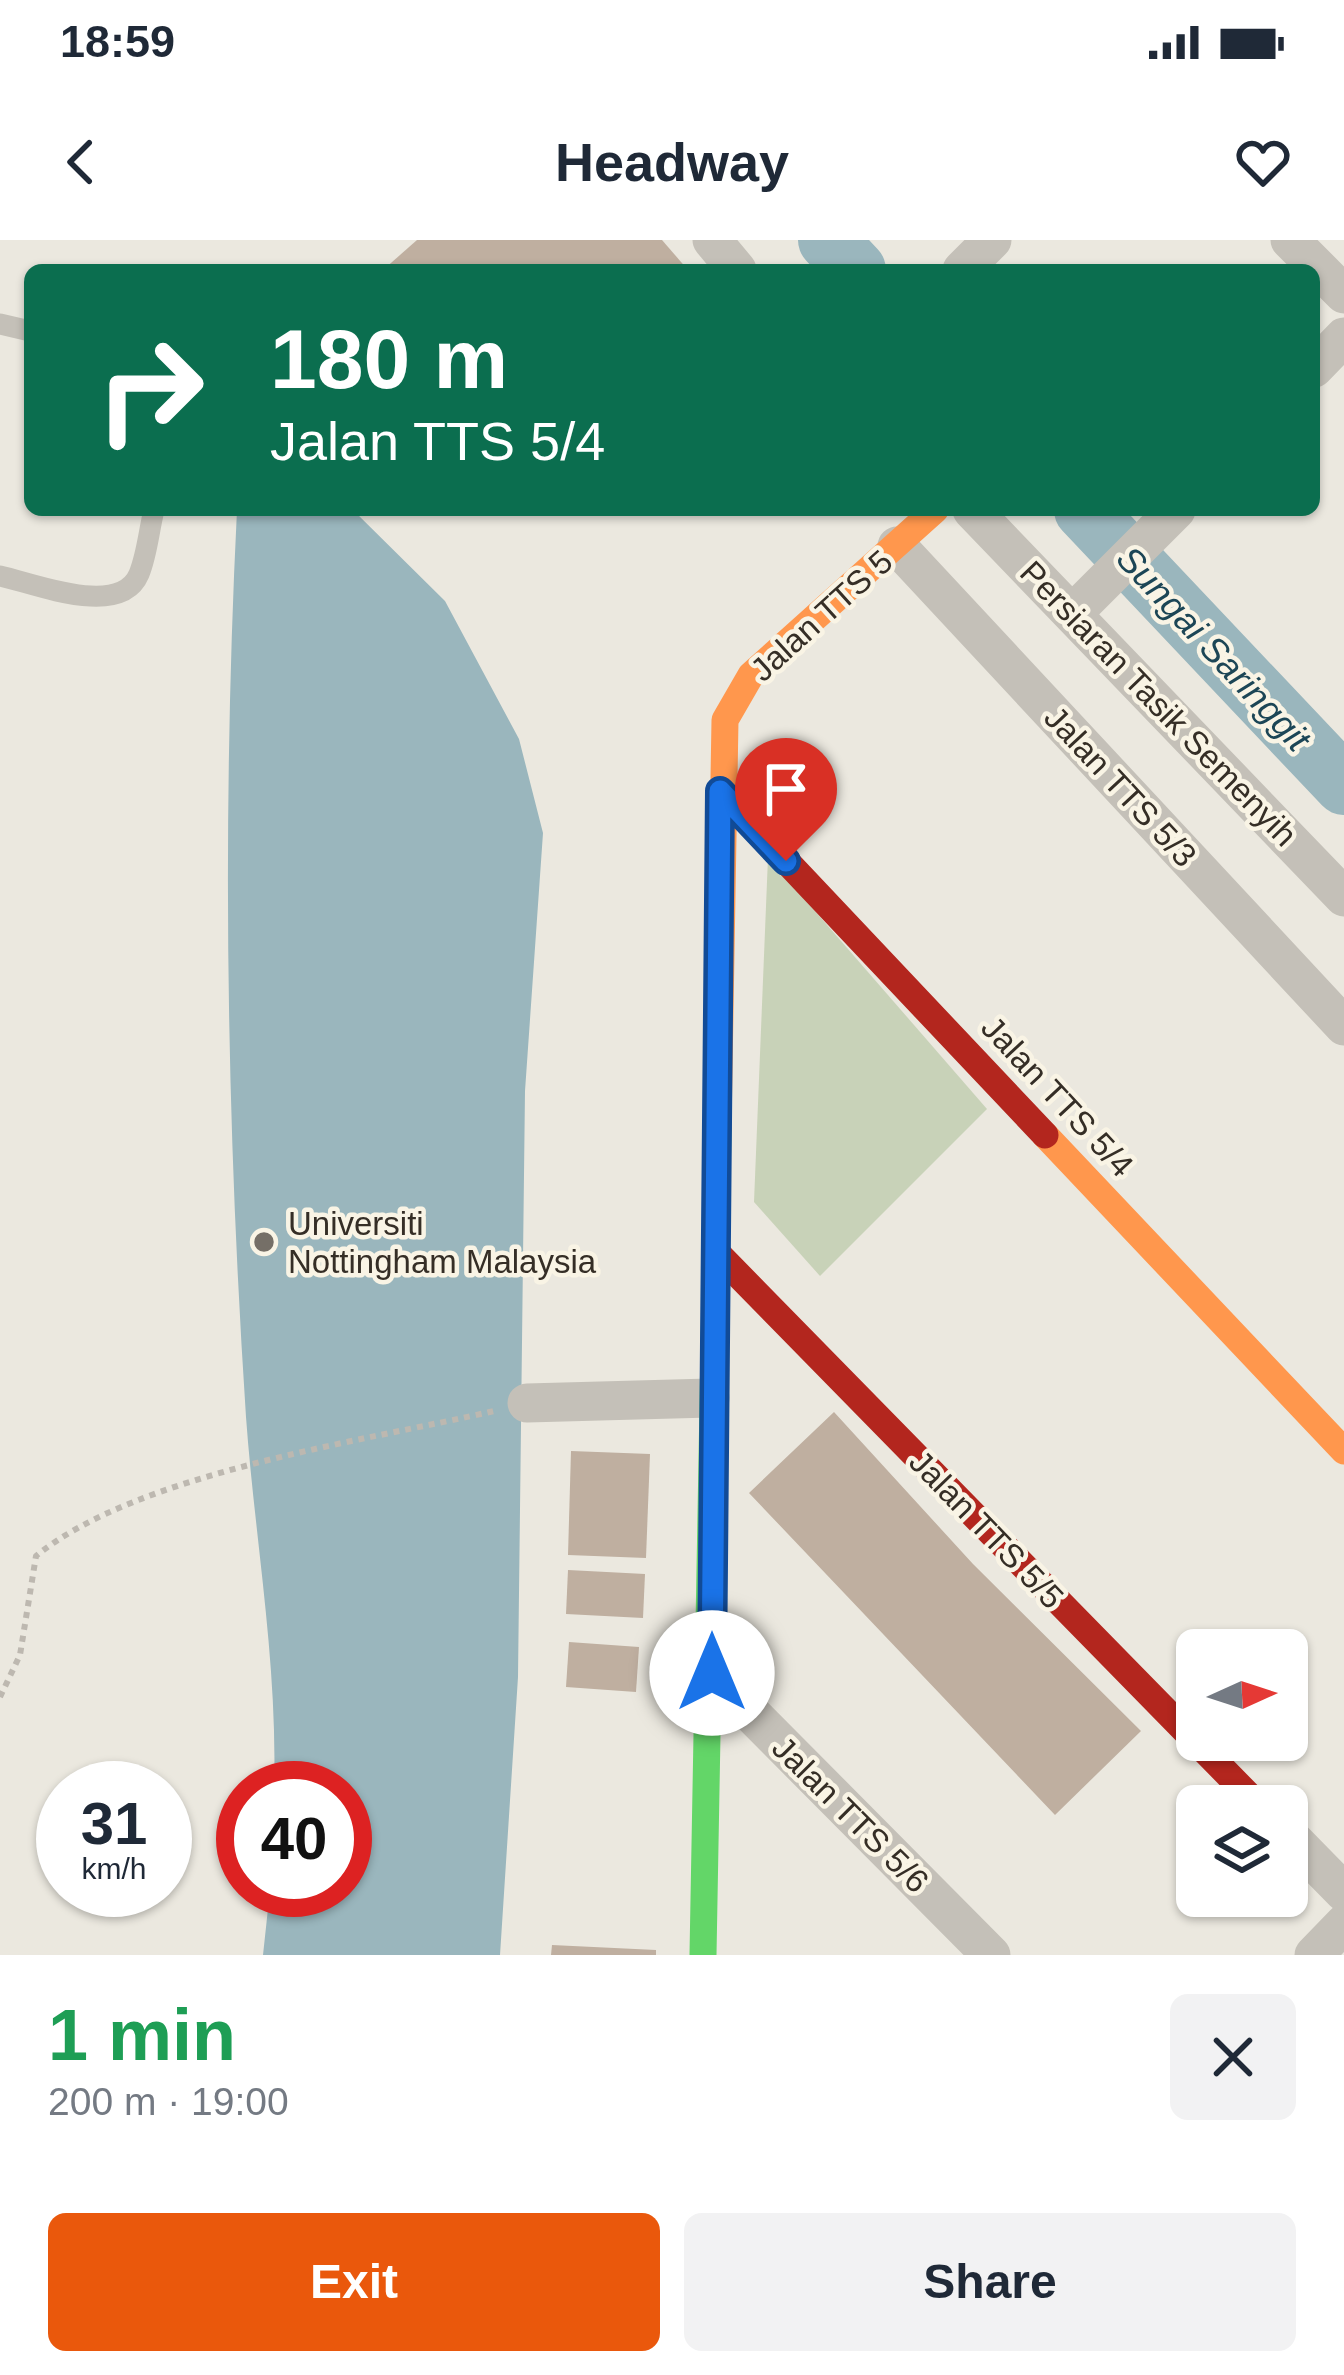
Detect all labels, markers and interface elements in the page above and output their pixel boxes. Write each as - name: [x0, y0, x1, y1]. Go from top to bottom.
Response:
- text: 18:59: [60, 16, 175, 67]
- icon: back: [48, 129, 114, 195]
- icon: heart: [1230, 129, 1296, 195]
- text: Headway: [555, 132, 789, 192]
- icon: right: [72, 312, 228, 468]
- text: 180 m: [270, 312, 508, 406]
- text: Jalan TTS 5/4: [270, 411, 605, 471]
- water label: Sungai Saringgit: [1109, 538, 1320, 760]
- street label: Jalan TTS 5: [743, 542, 900, 688]
- street label: Persiaran Tasik Semenyih: [1013, 553, 1304, 853]
- street label: Jalan TTS 5/3: [1037, 699, 1204, 874]
- pin: [735, 738, 837, 861]
- icon: arrive: [753, 756, 819, 822]
- street label: Jalan TTS 5/4: [974, 1009, 1141, 1184]
- place label: Universiti Nottingham Malaysia: [288, 1205, 597, 1280]
- marker: Universiti Nottingham Malaysia: [251, 1229, 277, 1255]
- street label: Jalan TTS 5/5: [902, 1443, 1071, 1616]
- position arrow: [649, 1610, 775, 1736]
- north arrow: [1176, 1629, 1308, 1761]
- map controls: [1176, 1629, 1308, 1917]
- street label: Jalan TTS 5/6: [765, 1729, 936, 1900]
- speed limit sign: 40: [216, 1761, 372, 1917]
- button: layers: [1176, 1785, 1308, 1917]
- text: 31: [81, 1790, 147, 1857]
- text: km/h: [81, 1852, 147, 1885]
- button: close: [1170, 1994, 1296, 2120]
- text: 1 min: [48, 1995, 236, 2075]
- text: 200 m · 19:00: [48, 2080, 289, 2123]
- button: Exit: [48, 2213, 660, 2351]
- button: Share: [684, 2213, 1296, 2351]

